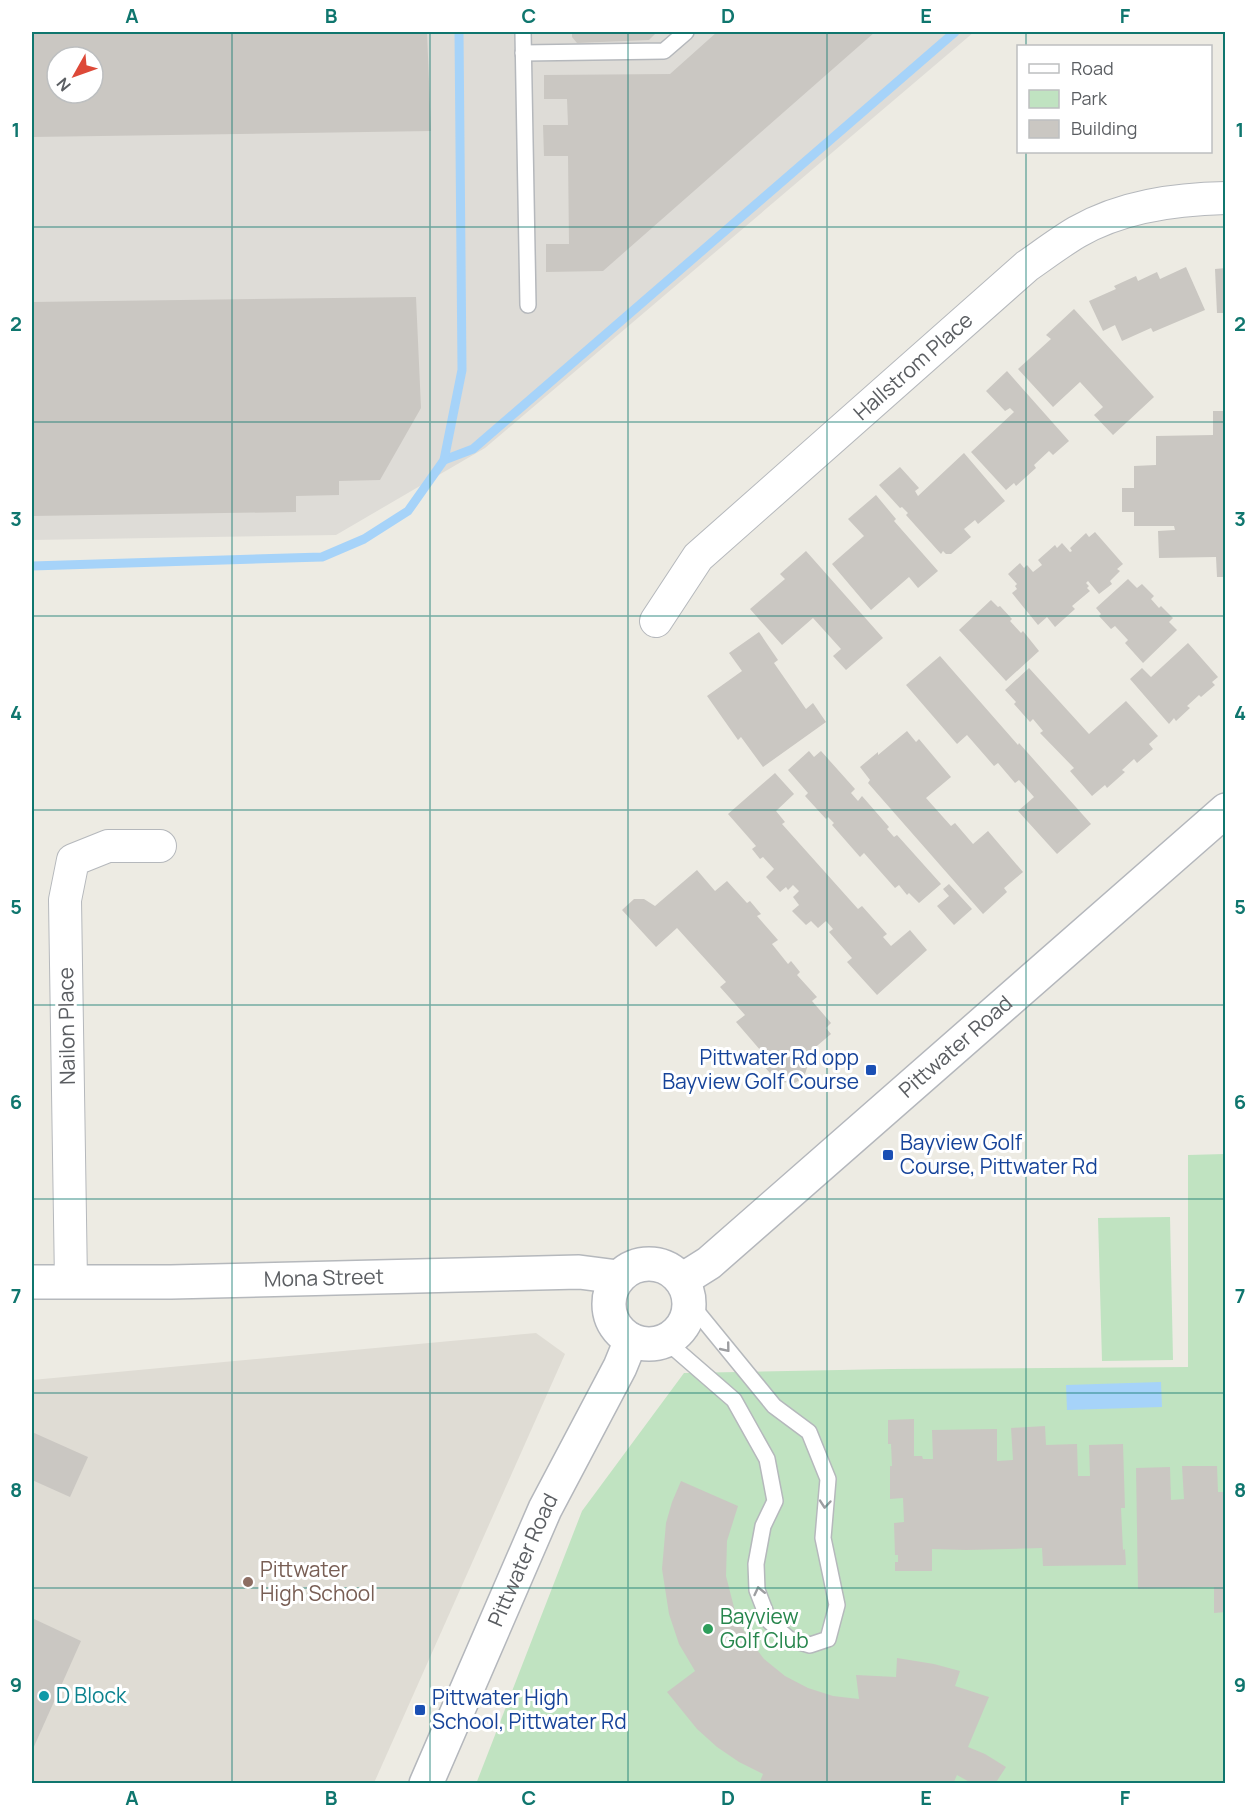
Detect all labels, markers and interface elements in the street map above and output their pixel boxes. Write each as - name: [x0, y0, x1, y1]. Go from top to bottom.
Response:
- text: A: [125, 2, 139, 29]
- text: B: [325, 2, 338, 29]
- text: C: [522, 2, 536, 29]
- text: D: [721, 2, 735, 29]
- text: E: [920, 2, 932, 29]
- text: F: [1120, 2, 1131, 29]
- north arrow: [45, 45, 105, 105]
- legend: [1017, 45, 1212, 153]
- text: Road: [1071, 56, 1114, 80]
- text: N: [51, 73, 76, 96]
- text: Park: [1071, 86, 1108, 110]
- text: 1: [12, 116, 20, 143]
- text: Building: [1071, 116, 1137, 140]
- text: 1: [1236, 116, 1244, 143]
- street label: Hallstrom Place: [847, 306, 978, 426]
- text: 2: [10, 310, 22, 337]
- text: 2: [1234, 310, 1246, 337]
- text: 3: [10, 505, 22, 532]
- text: 3: [1234, 505, 1246, 532]
- text: 4: [10, 699, 22, 726]
- text: 4: [1234, 699, 1246, 726]
- text: 5: [10, 893, 22, 920]
- text: 5: [1234, 893, 1246, 920]
- street label: Nailon Place: [51, 967, 81, 1085]
- street label: Pittwater Road: [892, 989, 1018, 1103]
- place label: Pittwater Rd opp Bayview Golf Course: [662, 1043, 859, 1095]
- marker: Pittwater Rd opp Bayview Golf Course: [864, 1063, 878, 1077]
- text: 6: [10, 1088, 22, 1115]
- text: 6: [1234, 1088, 1246, 1115]
- place label: Bayview Golf Course, Pittwater Rd: [900, 1128, 1098, 1180]
- marker: Bayview Golf Course, Pittwater Rd: [881, 1148, 895, 1162]
- street label: Mona Street: [264, 1262, 384, 1293]
- text: 7: [11, 1282, 21, 1309]
- text: 7: [1235, 1282, 1245, 1309]
- one-way arrow: [719, 1341, 730, 1352]
- text: 8: [10, 1476, 22, 1503]
- text: 8: [1234, 1476, 1246, 1503]
- street label: Pittwater Road: [481, 1488, 564, 1630]
- one-way arrow: [819, 1500, 832, 1509]
- place label: Pittwater High School: [260, 1555, 375, 1607]
- marker: Pittwater High School: [241, 1575, 255, 1589]
- one-way arrow: [753, 1586, 766, 1596]
- place label: Bayview Golf Club: [720, 1602, 809, 1654]
- marker: Bayview Golf Club: [701, 1622, 715, 1636]
- text: 9: [10, 1671, 22, 1698]
- text: 9: [1234, 1671, 1246, 1698]
- place label: D Block: [56, 1681, 127, 1709]
- place label: Pittwater High School, Pittwater Rd: [432, 1683, 627, 1735]
- marker: D Block: [37, 1689, 51, 1703]
- marker: Pittwater High School, Pittwater Rd: [413, 1703, 427, 1717]
- text: A: [125, 1784, 139, 1811]
- text: B: [325, 1784, 338, 1811]
- text: C: [522, 1784, 536, 1811]
- text: D: [721, 1784, 735, 1811]
- text: E: [920, 1784, 932, 1811]
- text: F: [1120, 1784, 1131, 1811]

